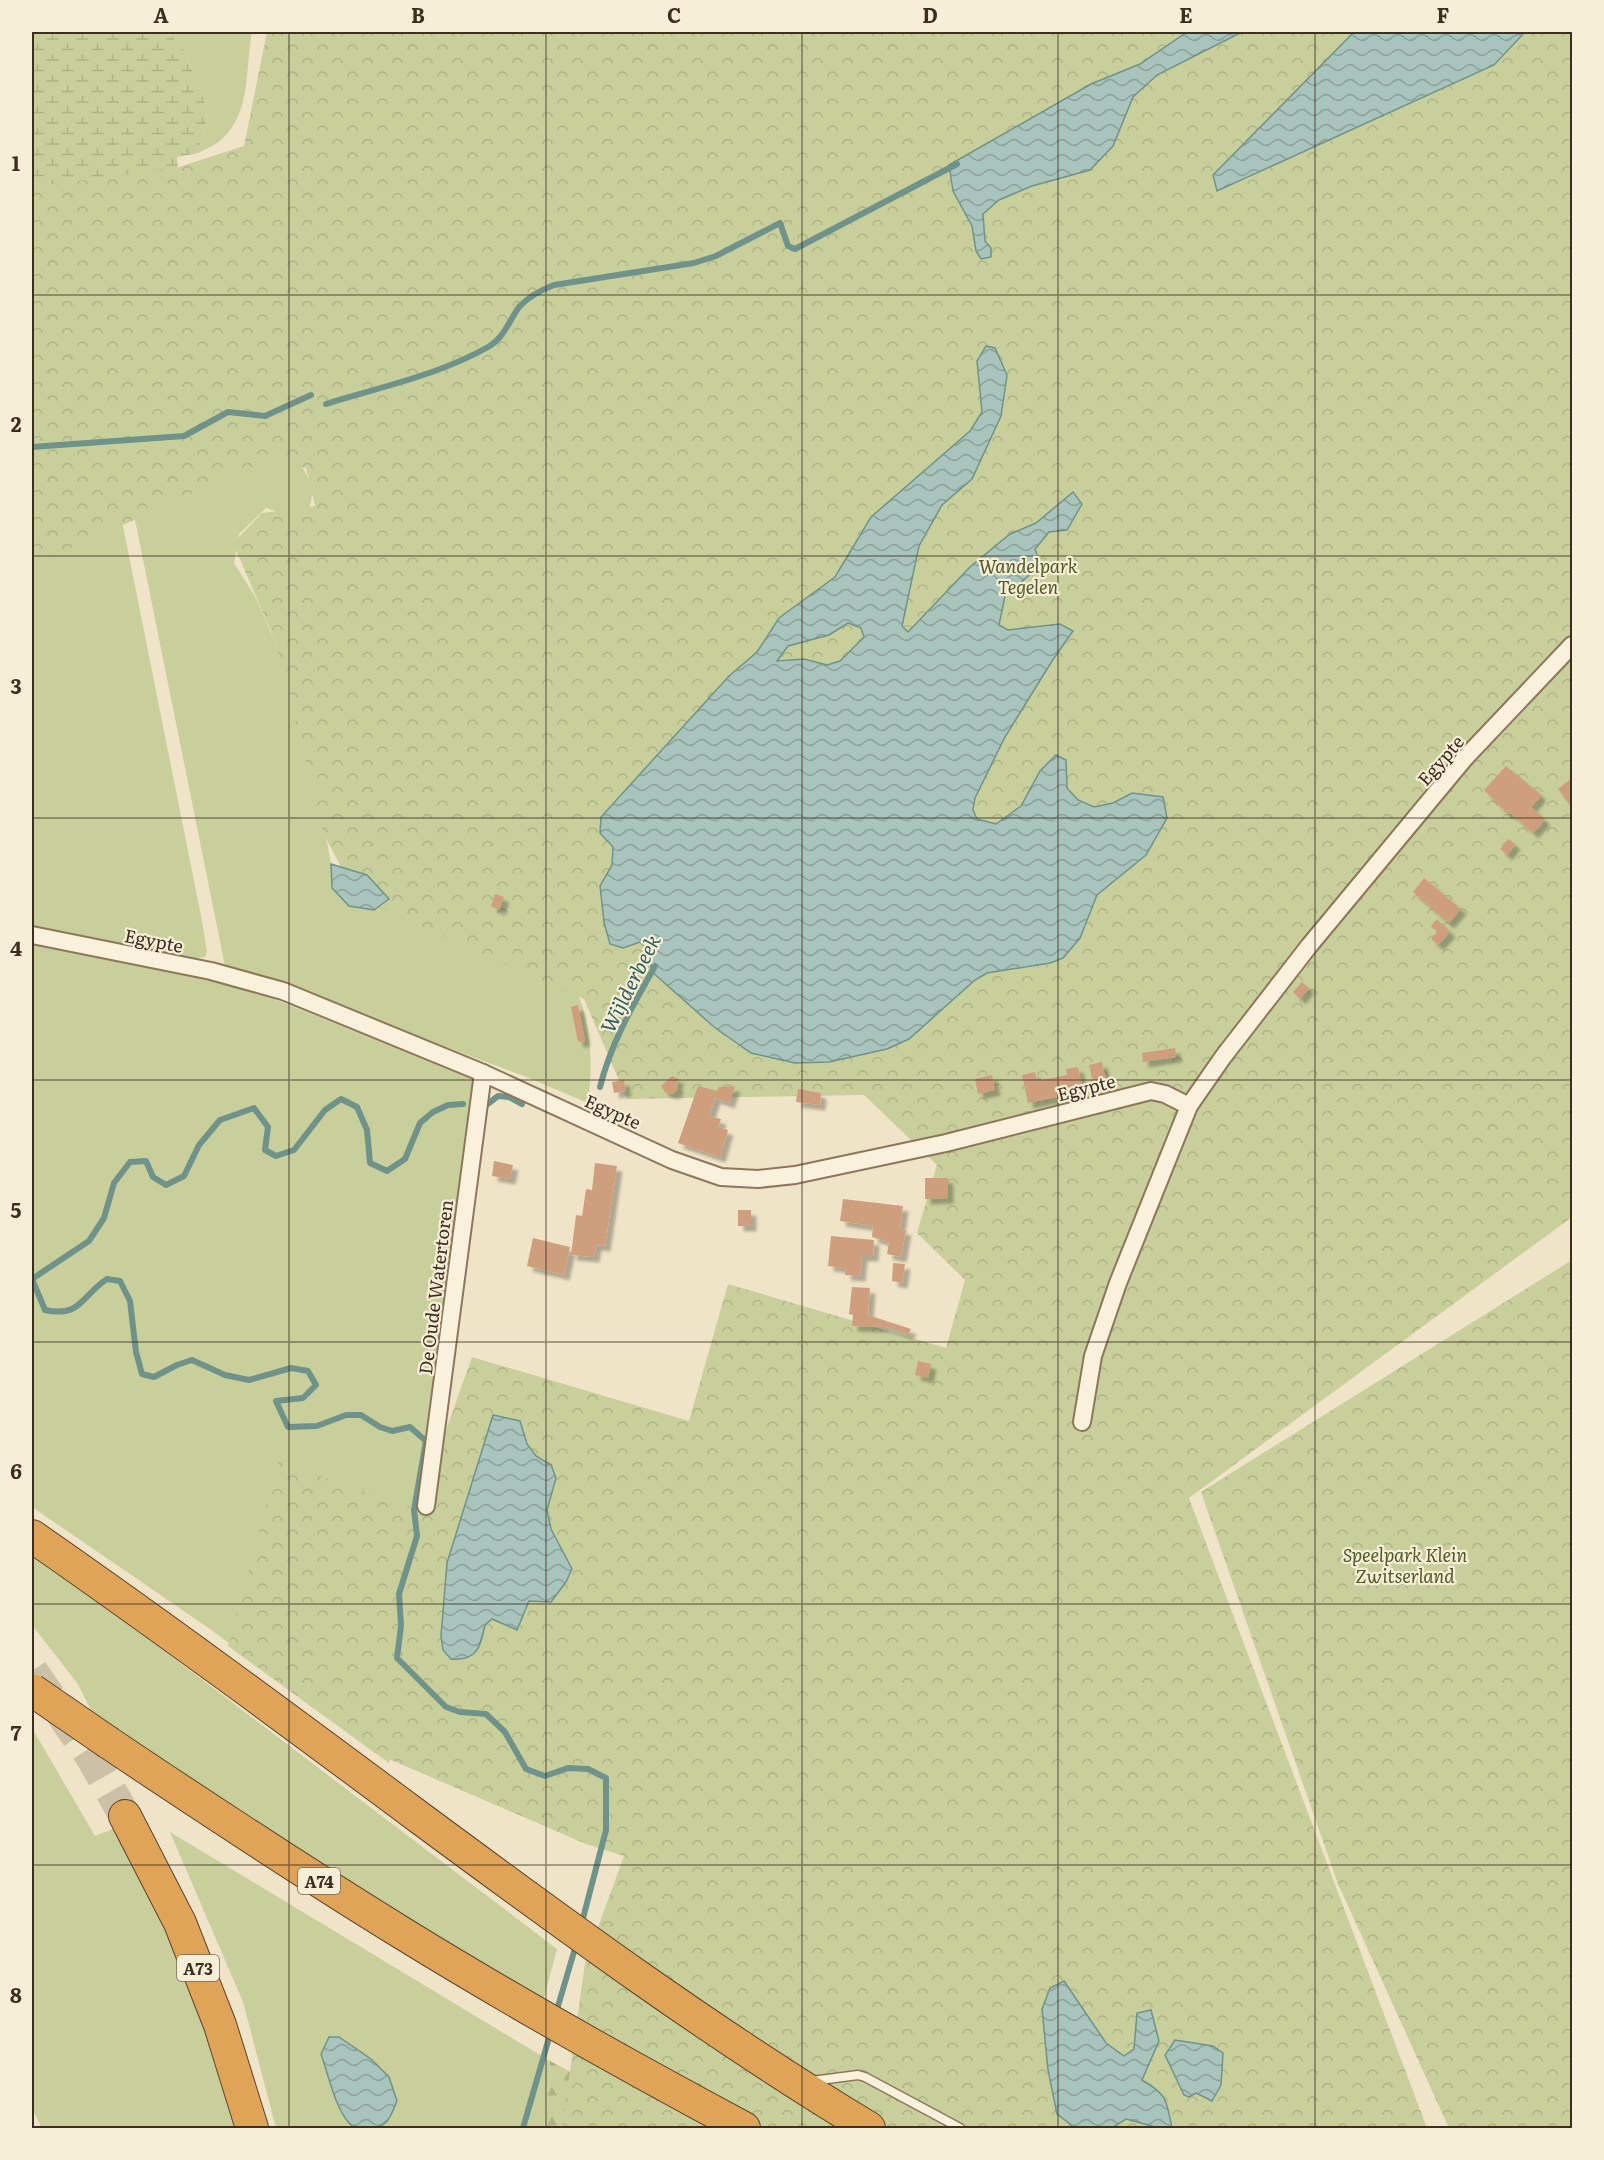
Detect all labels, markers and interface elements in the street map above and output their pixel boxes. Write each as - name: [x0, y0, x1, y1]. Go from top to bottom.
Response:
- text: A: [153, 0, 169, 29]
- text: B: [411, 0, 425, 29]
- text: C: [667, 0, 681, 29]
- text: D: [922, 0, 938, 29]
- text: E: [1179, 0, 1193, 29]
- text: F: [1437, 0, 1450, 29]
- text: 1: [12, 147, 20, 177]
- text: 2: [11, 408, 22, 438]
- park label: Wandelpark Tegelen: [978, 552, 1078, 600]
- text: 3: [10, 670, 22, 700]
- street label: Egypte: [1410, 729, 1470, 791]
- street label: Egypte: [122, 921, 186, 959]
- water label: Wijlderbeek: [591, 929, 667, 1037]
- text: 4: [10, 932, 22, 962]
- street label: Egypte: [1054, 1067, 1118, 1107]
- street label: Egypte: [580, 1087, 646, 1135]
- text: 5: [11, 1194, 22, 1224]
- street label: De Oude Watertoren: [411, 1198, 459, 1376]
- text: 6: [10, 1455, 22, 1485]
- park label: Speelpark Klein Zwitserland: [1343, 1541, 1467, 1589]
- text: 7: [11, 1717, 22, 1747]
- road number: A74: [298, 1868, 340, 1894]
- road number: A73: [177, 1955, 219, 1981]
- text: 8: [10, 1979, 22, 2009]

